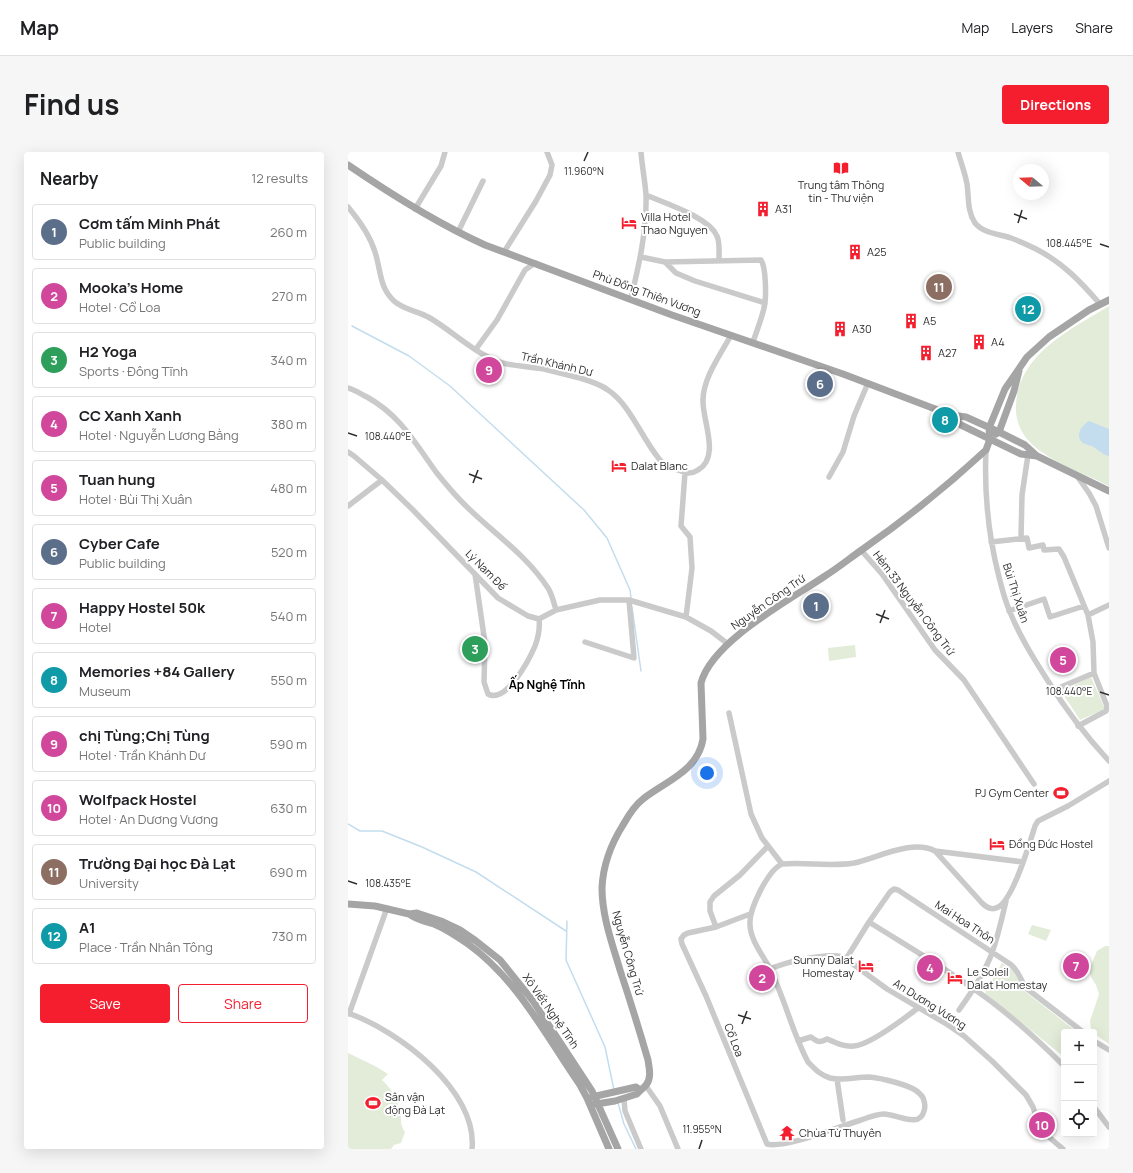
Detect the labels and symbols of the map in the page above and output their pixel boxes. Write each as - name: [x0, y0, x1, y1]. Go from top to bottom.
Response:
- library icon: Trung tâm Thông tin - Thư viện: [832, 159, 850, 177]
- text: 11.960°N: [564, 164, 604, 178]
- north arrow: [1013, 164, 1049, 200]
- place label: Trung tâm Thông tin - Thư viện: [798, 177, 884, 205]
- building icon: A31: [754, 200, 772, 218]
- place label: A31: [775, 201, 792, 216]
- place label: Villa Hotel Thao Nguyen: [641, 209, 708, 237]
- hotel icon: Villa Hotel Thao Nguyen: [620, 214, 638, 232]
- text: 108.445°E: [1046, 236, 1092, 250]
- building icon: A25: [846, 243, 864, 261]
- place label: A25: [867, 244, 887, 259]
- street label: Phù Đổng Thiên Vương: [591, 266, 703, 319]
- pin: 11: [926, 272, 952, 302]
- pin: 12: [1015, 294, 1041, 324]
- building icon: A5: [902, 312, 920, 330]
- place label: A5: [923, 313, 936, 328]
- building icon: A30: [831, 320, 849, 338]
- place label: A30: [852, 321, 872, 336]
- building icon: A4: [970, 333, 988, 351]
- place label: A4: [991, 334, 1005, 349]
- building icon: A27: [917, 344, 935, 362]
- place label: A27: [938, 345, 957, 360]
- street label: Trần Khánh Dư: [520, 348, 595, 379]
- pin: 9: [476, 355, 502, 385]
- pin: 6: [807, 369, 833, 399]
- pin: 8: [932, 405, 958, 435]
- text: 108.440°E: [365, 429, 412, 443]
- hotel icon: Dalat Blanc: [610, 457, 628, 475]
- place label: Dalat Blanc: [631, 458, 688, 473]
- street label: Lý Nam Đế: [463, 546, 510, 594]
- street label: Hẻm 33 Nguyễn Công Trứ: [870, 547, 959, 658]
- street label: Bùi Thị Xuân: [1000, 561, 1033, 625]
- street label: Nguyễn Công Trứ: [728, 570, 808, 633]
- pin: 1: [803, 591, 829, 621]
- pin: 3: [462, 634, 488, 664]
- pin: 5: [1050, 645, 1076, 675]
- district label: Ấp Nghệ Tĩnh: [509, 675, 585, 693]
- text: 108.440°E: [1046, 684, 1093, 698]
- your location: [697, 763, 717, 783]
- sports icon: PJ Gym Center: [1052, 784, 1070, 802]
- place label: PJ Gym Center: [975, 785, 1049, 800]
- hotel icon: Đồng Đức Hostel: [988, 835, 1006, 853]
- place label: Đồng Đức Hostel: [1009, 836, 1093, 851]
- text: 108.435°E: [365, 876, 411, 890]
- street label: Mai Hoa Thôn: [932, 897, 998, 947]
- street label: Nguyễn Công Trứ: [609, 909, 648, 997]
- pin: 7: [1063, 951, 1089, 981]
- place label: Sunny Dalat Homestay: [793, 952, 854, 980]
- pin: 4: [917, 953, 943, 983]
- hotel icon: Sunny Dalat Homestay: [857, 957, 875, 975]
- pin: 2: [749, 963, 775, 993]
- place label: Le Soleil Dalat Homestay: [967, 964, 1048, 992]
- hotel icon: Le Soleil Dalat Homestay: [946, 969, 964, 987]
- street label: Xô Viết Nghệ Tĩnh: [520, 970, 583, 1051]
- street label: An Dương Vương: [891, 975, 970, 1032]
- street label: Cổ Loa: [721, 1021, 748, 1059]
- place label: Sân vận động Đà Lạt: [385, 1089, 445, 1117]
- sports icon: Sân vận động Đà Lạt: [364, 1094, 382, 1112]
- pin: 10: [1029, 1110, 1055, 1140]
- text: 11.955°N: [682, 1122, 722, 1136]
- temple icon: Chùa Từ Thuyên: [778, 1124, 796, 1142]
- place label: Chùa Từ Thuyên: [799, 1125, 881, 1140]

